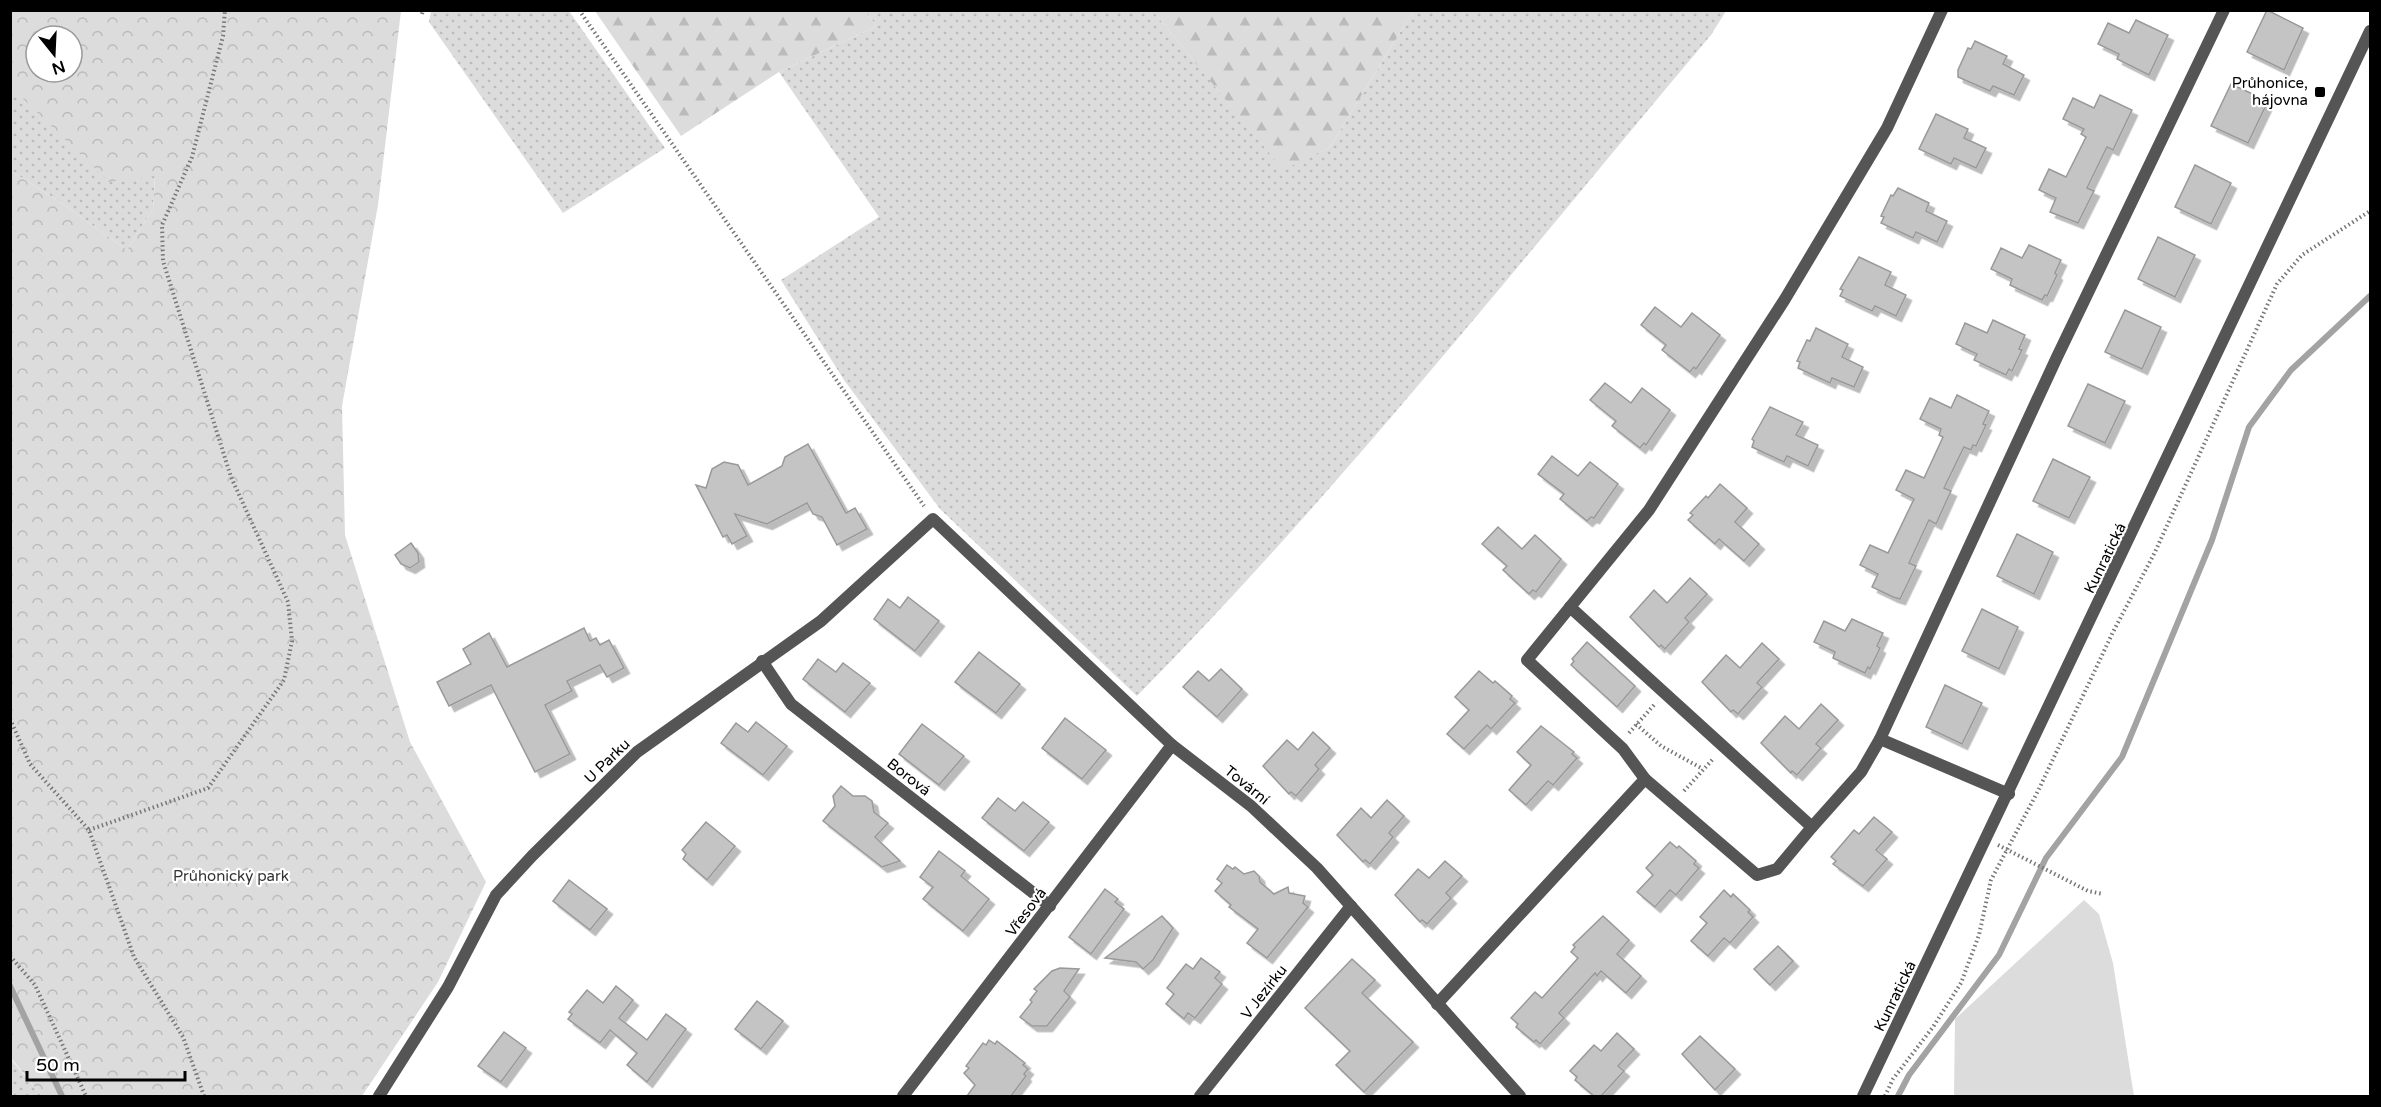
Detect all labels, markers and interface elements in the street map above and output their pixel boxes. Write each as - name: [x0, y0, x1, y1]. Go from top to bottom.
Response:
- north arrow: [24, 24, 84, 84]
- text: N: [49, 56, 68, 79]
- place label: Průhonice, hájovna: [2232, 74, 2308, 109]
- marker: Průhonice, hájovna: [2313, 85, 2327, 99]
- street label: Kunratická: [2080, 520, 2130, 596]
- street label: U Parku: [580, 735, 634, 787]
- street label: Borová: [884, 754, 934, 800]
- street label: Tovární: [1221, 762, 1273, 809]
- park label: Průhonický park: [173, 867, 289, 885]
- street label: Vřesová: [1002, 884, 1050, 940]
- street label: Kunratická: [1870, 958, 1920, 1034]
- street label: V Jezírku: [1237, 961, 1291, 1023]
- scale bar: [27, 1044, 184, 1082]
- text: 50 m: [36, 1054, 80, 1076]

